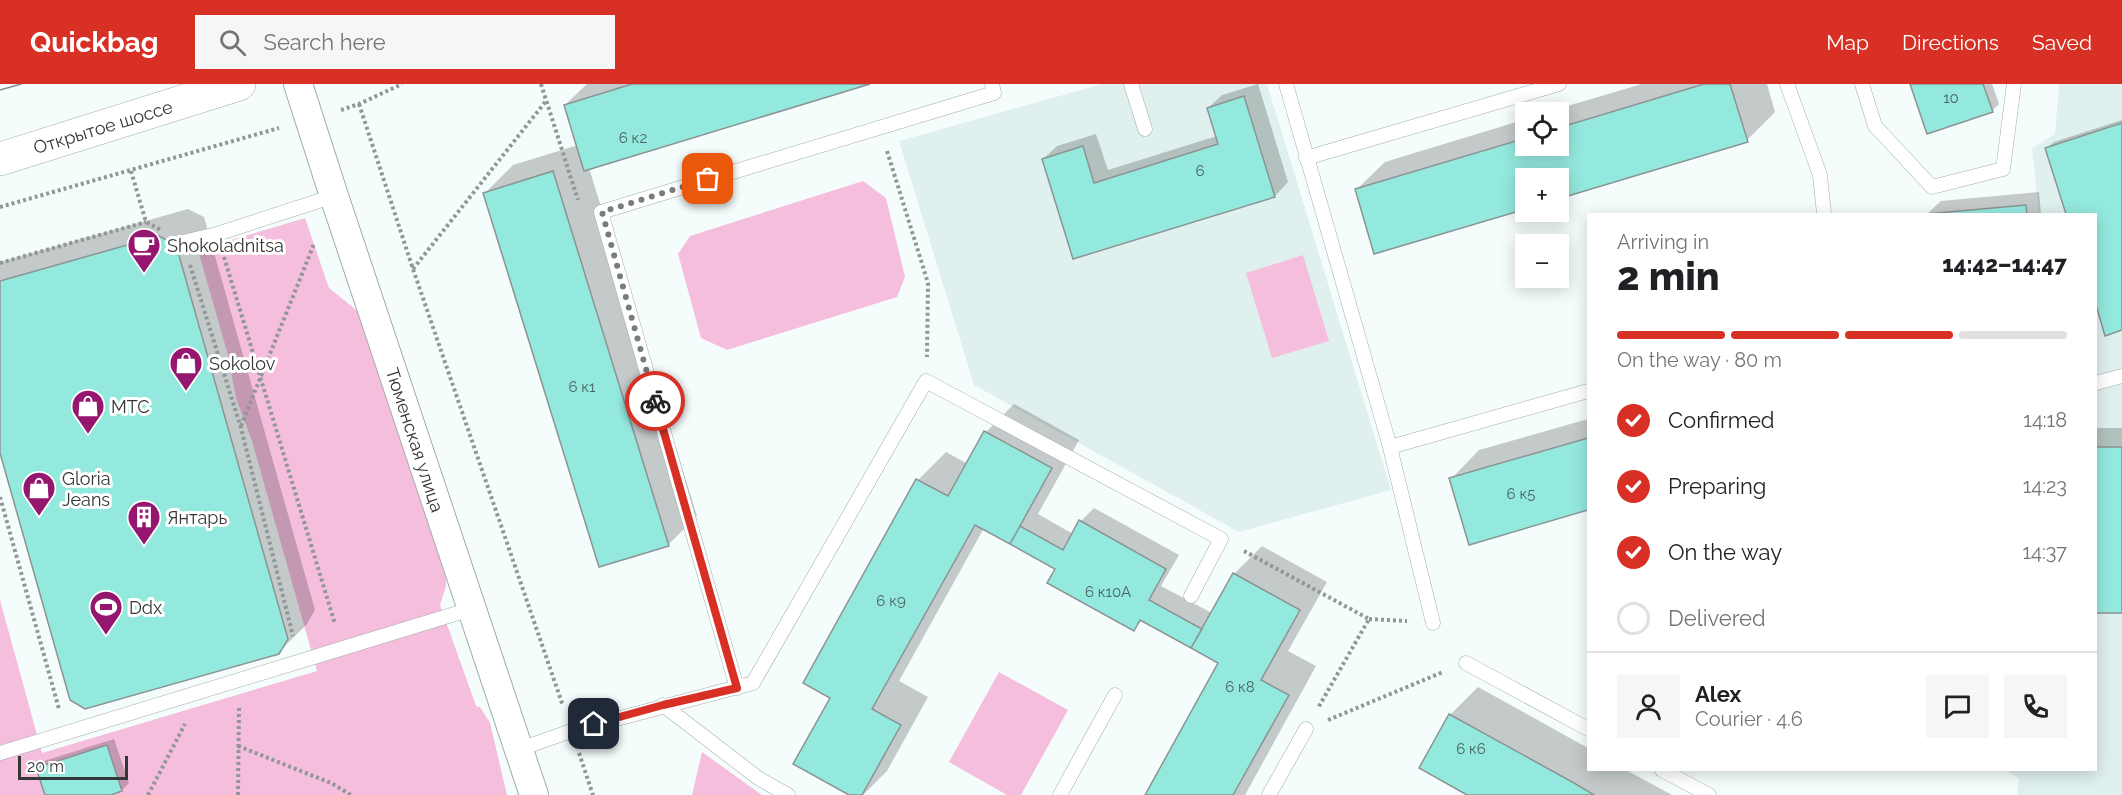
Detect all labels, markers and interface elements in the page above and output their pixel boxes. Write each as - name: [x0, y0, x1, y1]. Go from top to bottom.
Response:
- search box: [195, 15, 615, 69]
- text: Quickbag: [30, 26, 159, 59]
- icon: search: [216, 26, 249, 59]
- text: Search here: [264, 29, 386, 55]
- text: Map: [1826, 30, 1869, 55]
- text: Directions: [1902, 30, 1999, 55]
- text: Saved: [2032, 30, 2092, 55]
- house number: 10: [1943, 89, 1959, 107]
- street label: Открытое шоссе: [31, 96, 176, 158]
- map controls: [1515, 102, 1569, 288]
- button: locate: [1515, 102, 1569, 156]
- house number: 6 к2: [619, 129, 647, 147]
- pin: [682, 153, 733, 204]
- icon: bag: [691, 162, 724, 195]
- house number: 6: [1195, 162, 1205, 180]
- button: +: [1515, 168, 1569, 222]
- cafe icon: Shokoladnitsa: [126, 227, 162, 274]
- text: Arriving in: [1617, 230, 1709, 254]
- button: −: [1515, 234, 1569, 288]
- place label: Shokoladnitsa: [167, 235, 284, 256]
- text: 14:42–14:47: [1942, 251, 2067, 277]
- text: 2 min: [1617, 253, 1720, 299]
- shop icon: Sokolov: [168, 345, 204, 392]
- text: On the way · 80 m: [1617, 348, 1782, 372]
- place label: Sokolov: [209, 353, 276, 374]
- street label: Тюменская улица: [382, 365, 448, 515]
- courier: [625, 371, 685, 431]
- house number: 6 к1: [568, 378, 596, 396]
- icon: bike: [639, 385, 672, 418]
- shop icon: МТС: [70, 388, 106, 435]
- place label: МТС: [111, 396, 150, 417]
- icon: check: [1617, 404, 1650, 437]
- text: Confirmed: [1668, 407, 1775, 433]
- text: 14:18: [2023, 408, 2067, 432]
- place label: Gloria Jeans: [62, 468, 111, 510]
- shop icon: Gloria Jeans: [21, 470, 57, 517]
- icon: check: [1617, 470, 1650, 503]
- text: Preparing: [1668, 473, 1766, 499]
- text: 14:23: [2023, 474, 2067, 498]
- house number: 6 к5: [1507, 485, 1535, 503]
- building icon: Янтарь: [126, 499, 162, 546]
- place label: Янтарь: [167, 507, 227, 528]
- icon: check: [1617, 536, 1650, 569]
- text: On the way: [1668, 539, 1782, 565]
- text: 14:37: [2022, 540, 2067, 564]
- house number: 6 к10А: [1085, 583, 1131, 601]
- sports icon: Ddx: [88, 589, 124, 636]
- house number: 6 к9: [876, 592, 906, 610]
- place label: Ddx: [129, 597, 162, 618]
- text: Delivered: [1668, 605, 1766, 631]
- button: person: [1617, 675, 1680, 738]
- button: chat: [1926, 675, 1989, 738]
- button: phone: [2004, 675, 2067, 738]
- house number: 6 к8: [1225, 678, 1255, 696]
- text: Alex: [1695, 681, 1741, 707]
- pin: [568, 698, 619, 749]
- icon: home: [577, 707, 610, 740]
- text: Courier · 4.6: [1695, 707, 1803, 731]
- house number: 6 к6: [1456, 740, 1486, 758]
- scale bar: [18, 753, 128, 780]
- text: 20 m: [27, 757, 64, 776]

